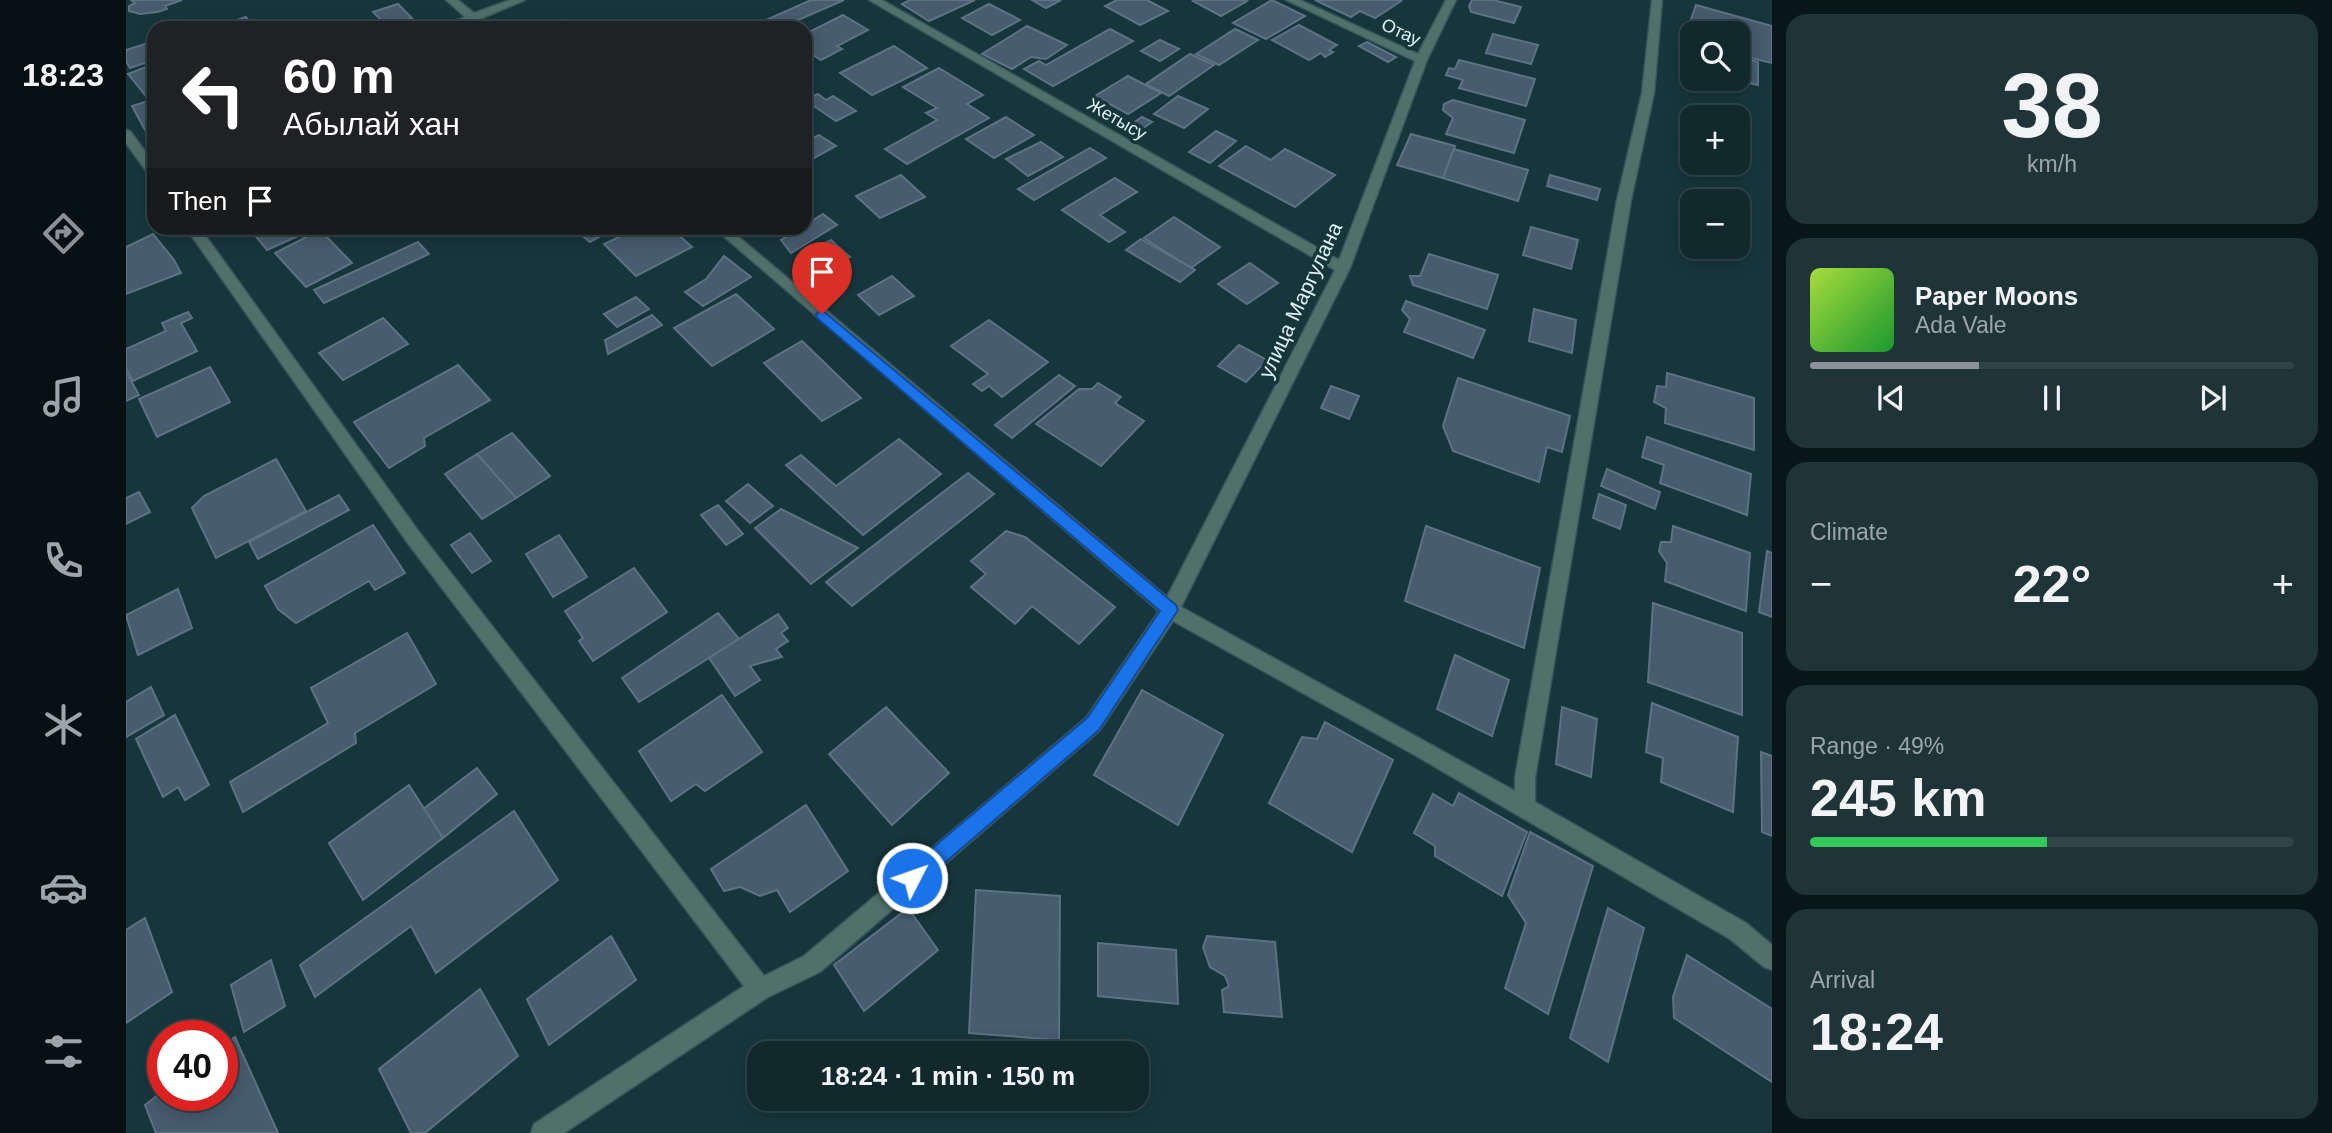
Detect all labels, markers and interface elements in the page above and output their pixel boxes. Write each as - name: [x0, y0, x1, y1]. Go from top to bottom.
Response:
- street label: Отау: [1378, 14, 1424, 50]
- map controls: [1680, 21, 1750, 259]
- button: search: [1680, 21, 1750, 91]
- icon: left: [168, 49, 259, 140]
- text: 60 m: [283, 49, 395, 103]
- text: 38: [2001, 55, 2103, 156]
- text: 18:23: [22, 57, 104, 93]
- street label: Жетысу: [1084, 94, 1150, 144]
- button: +: [1680, 105, 1750, 175]
- text: Абылай хан: [283, 106, 460, 142]
- text: km/h: [2027, 151, 2077, 177]
- icon: arrive: [241, 182, 279, 220]
- text: Then: [168, 186, 227, 216]
- button: −: [1680, 189, 1750, 259]
- icon: directions: [39, 209, 88, 258]
- street label: улица Маргулана: [1254, 218, 1346, 382]
- pin: [792, 242, 852, 314]
- icon: arrive: [803, 253, 841, 291]
- text: Paper Moons: [1915, 281, 2078, 311]
- text: Ada Vale: [1915, 312, 2007, 338]
- icon: music: [39, 372, 88, 421]
- icon: previous: [1872, 379, 1910, 417]
- icon: pause: [2033, 379, 2071, 417]
- icon: next: [2194, 379, 2232, 417]
- text: Climate: [1810, 519, 1888, 545]
- icon: phone: [39, 536, 88, 585]
- text: 22°: [2013, 555, 2091, 613]
- text: −: [1810, 563, 1832, 605]
- text: +: [2272, 563, 2294, 605]
- icon: climate: [39, 700, 88, 749]
- text: Range · 49%: [1810, 733, 1944, 759]
- text: 245 km: [1810, 769, 1986, 827]
- position arrow: [875, 841, 949, 915]
- icon: car: [39, 863, 88, 912]
- text: Arrival: [1810, 967, 1875, 993]
- text: 18:24: [1810, 1003, 1943, 1061]
- speed limit sign: 40: [147, 1020, 238, 1111]
- icon: filters: [39, 1027, 88, 1076]
- text: 18:24 · 1 min · 150 m: [821, 1061, 1075, 1091]

